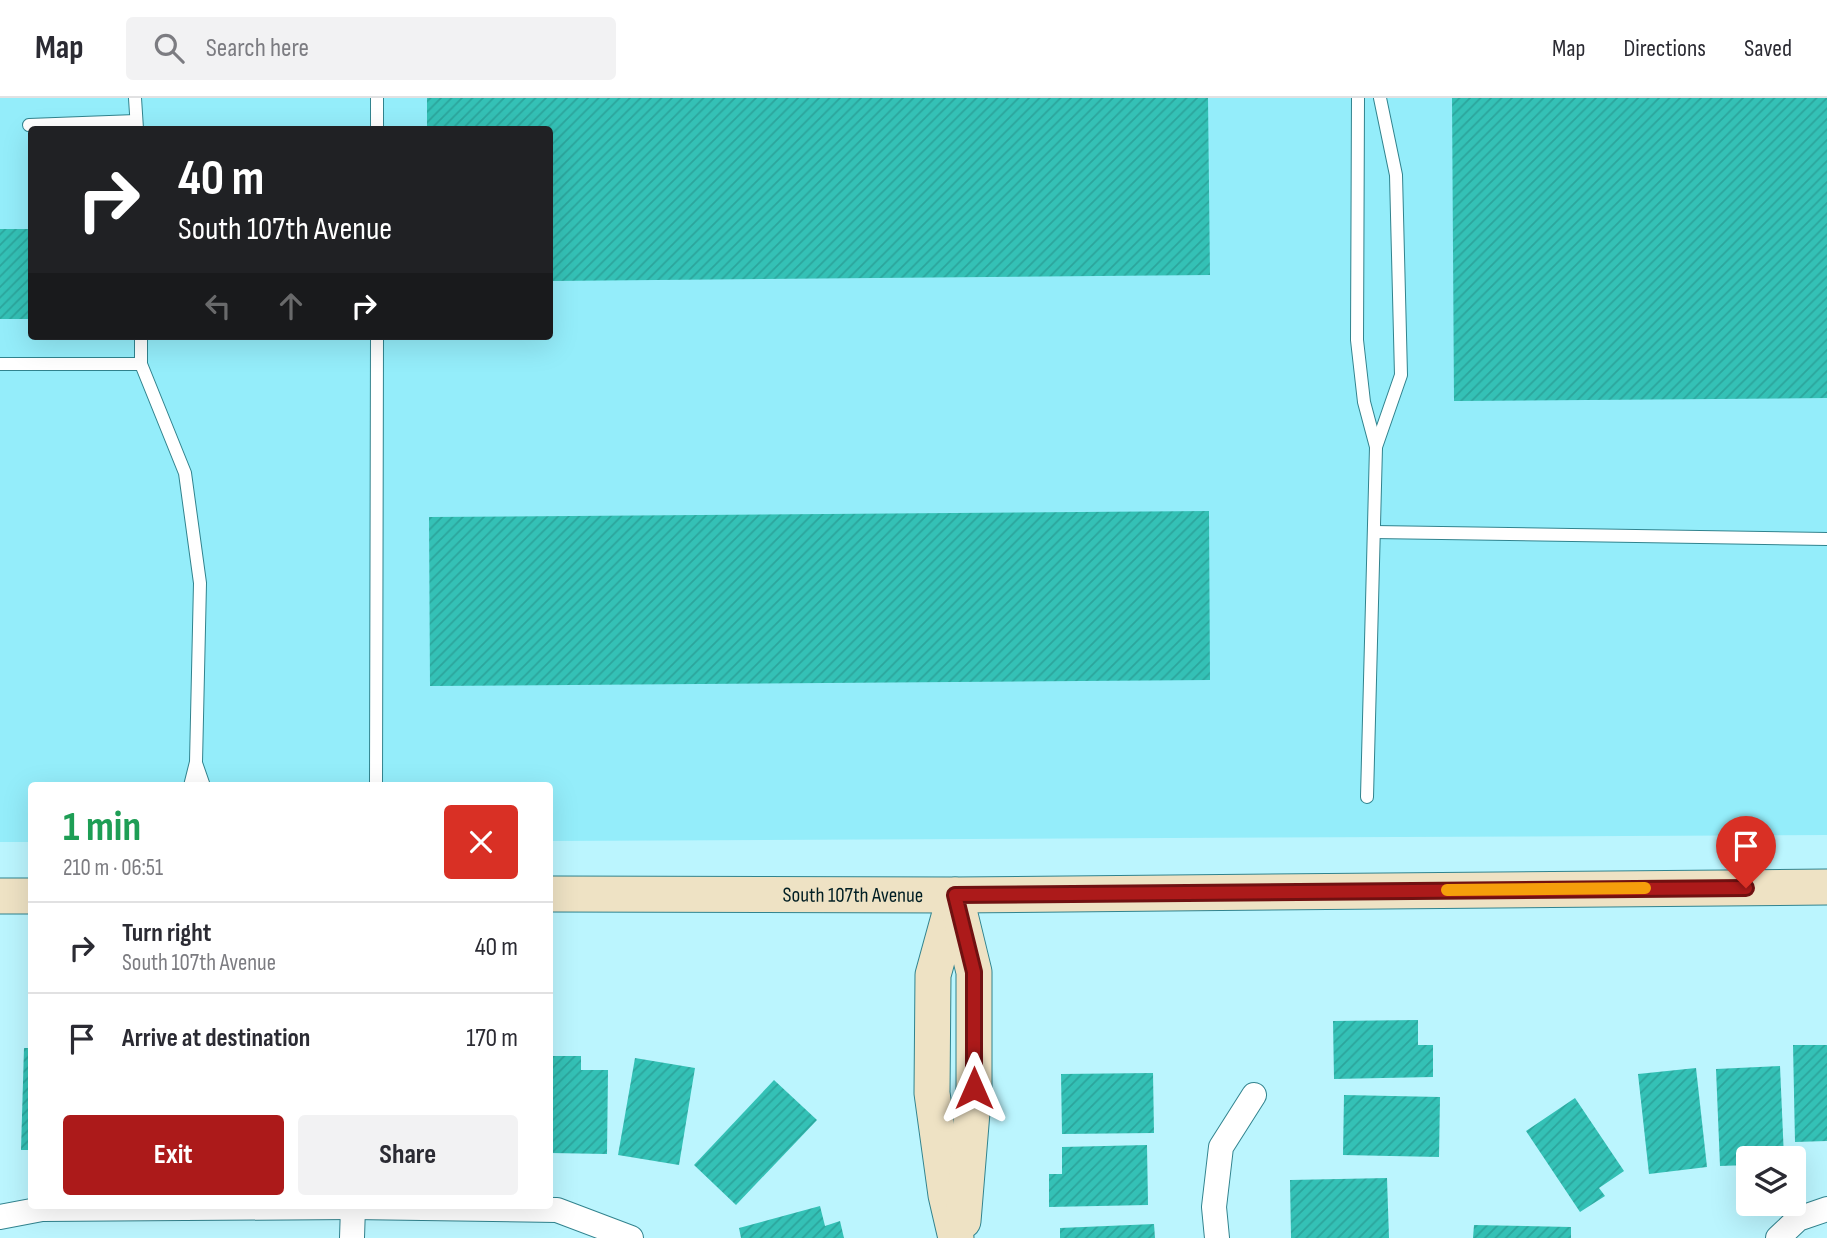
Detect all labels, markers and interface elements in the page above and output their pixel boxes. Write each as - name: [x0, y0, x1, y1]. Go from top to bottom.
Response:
- search box: [126, 17, 616, 80]
- text: Map: [35, 28, 84, 68]
- icon: search: [150, 29, 188, 67]
- text: Search here: [206, 33, 309, 64]
- text: Map: [1552, 34, 1585, 63]
- text: Directions: [1623, 34, 1706, 63]
- text: Saved: [1744, 34, 1792, 63]
- text: 40 m: [178, 150, 264, 209]
- icon: right: [63, 154, 154, 245]
- text: South 107th Avenue: [178, 210, 392, 249]
- icon: left: [199, 287, 237, 325]
- icon: ahead: [272, 287, 310, 325]
- icon: right: [345, 287, 383, 325]
- text: 1 min: [63, 802, 141, 853]
- button: close: [444, 805, 518, 879]
- pin: [1716, 816, 1776, 888]
- icon: arrive: [1727, 827, 1765, 865]
- text: 210 m · 06:51: [63, 854, 163, 882]
- street label: South 107th Avenue: [783, 883, 923, 908]
- text: Turn right: [122, 918, 211, 949]
- icon: right: [63, 929, 101, 967]
- text: 40 m: [475, 932, 518, 963]
- text: South 107th Avenue: [122, 949, 276, 977]
- icon: arrive: [63, 1020, 101, 1058]
- text: Arrive at destination: [122, 1023, 310, 1054]
- text: 170 m: [466, 1023, 518, 1054]
- position arrow: [937, 1051, 1011, 1125]
- button: Exit: [63, 1115, 284, 1195]
- button: Share: [298, 1115, 518, 1195]
- map controls: [1736, 1146, 1806, 1216]
- button: layers: [1736, 1146, 1806, 1216]

